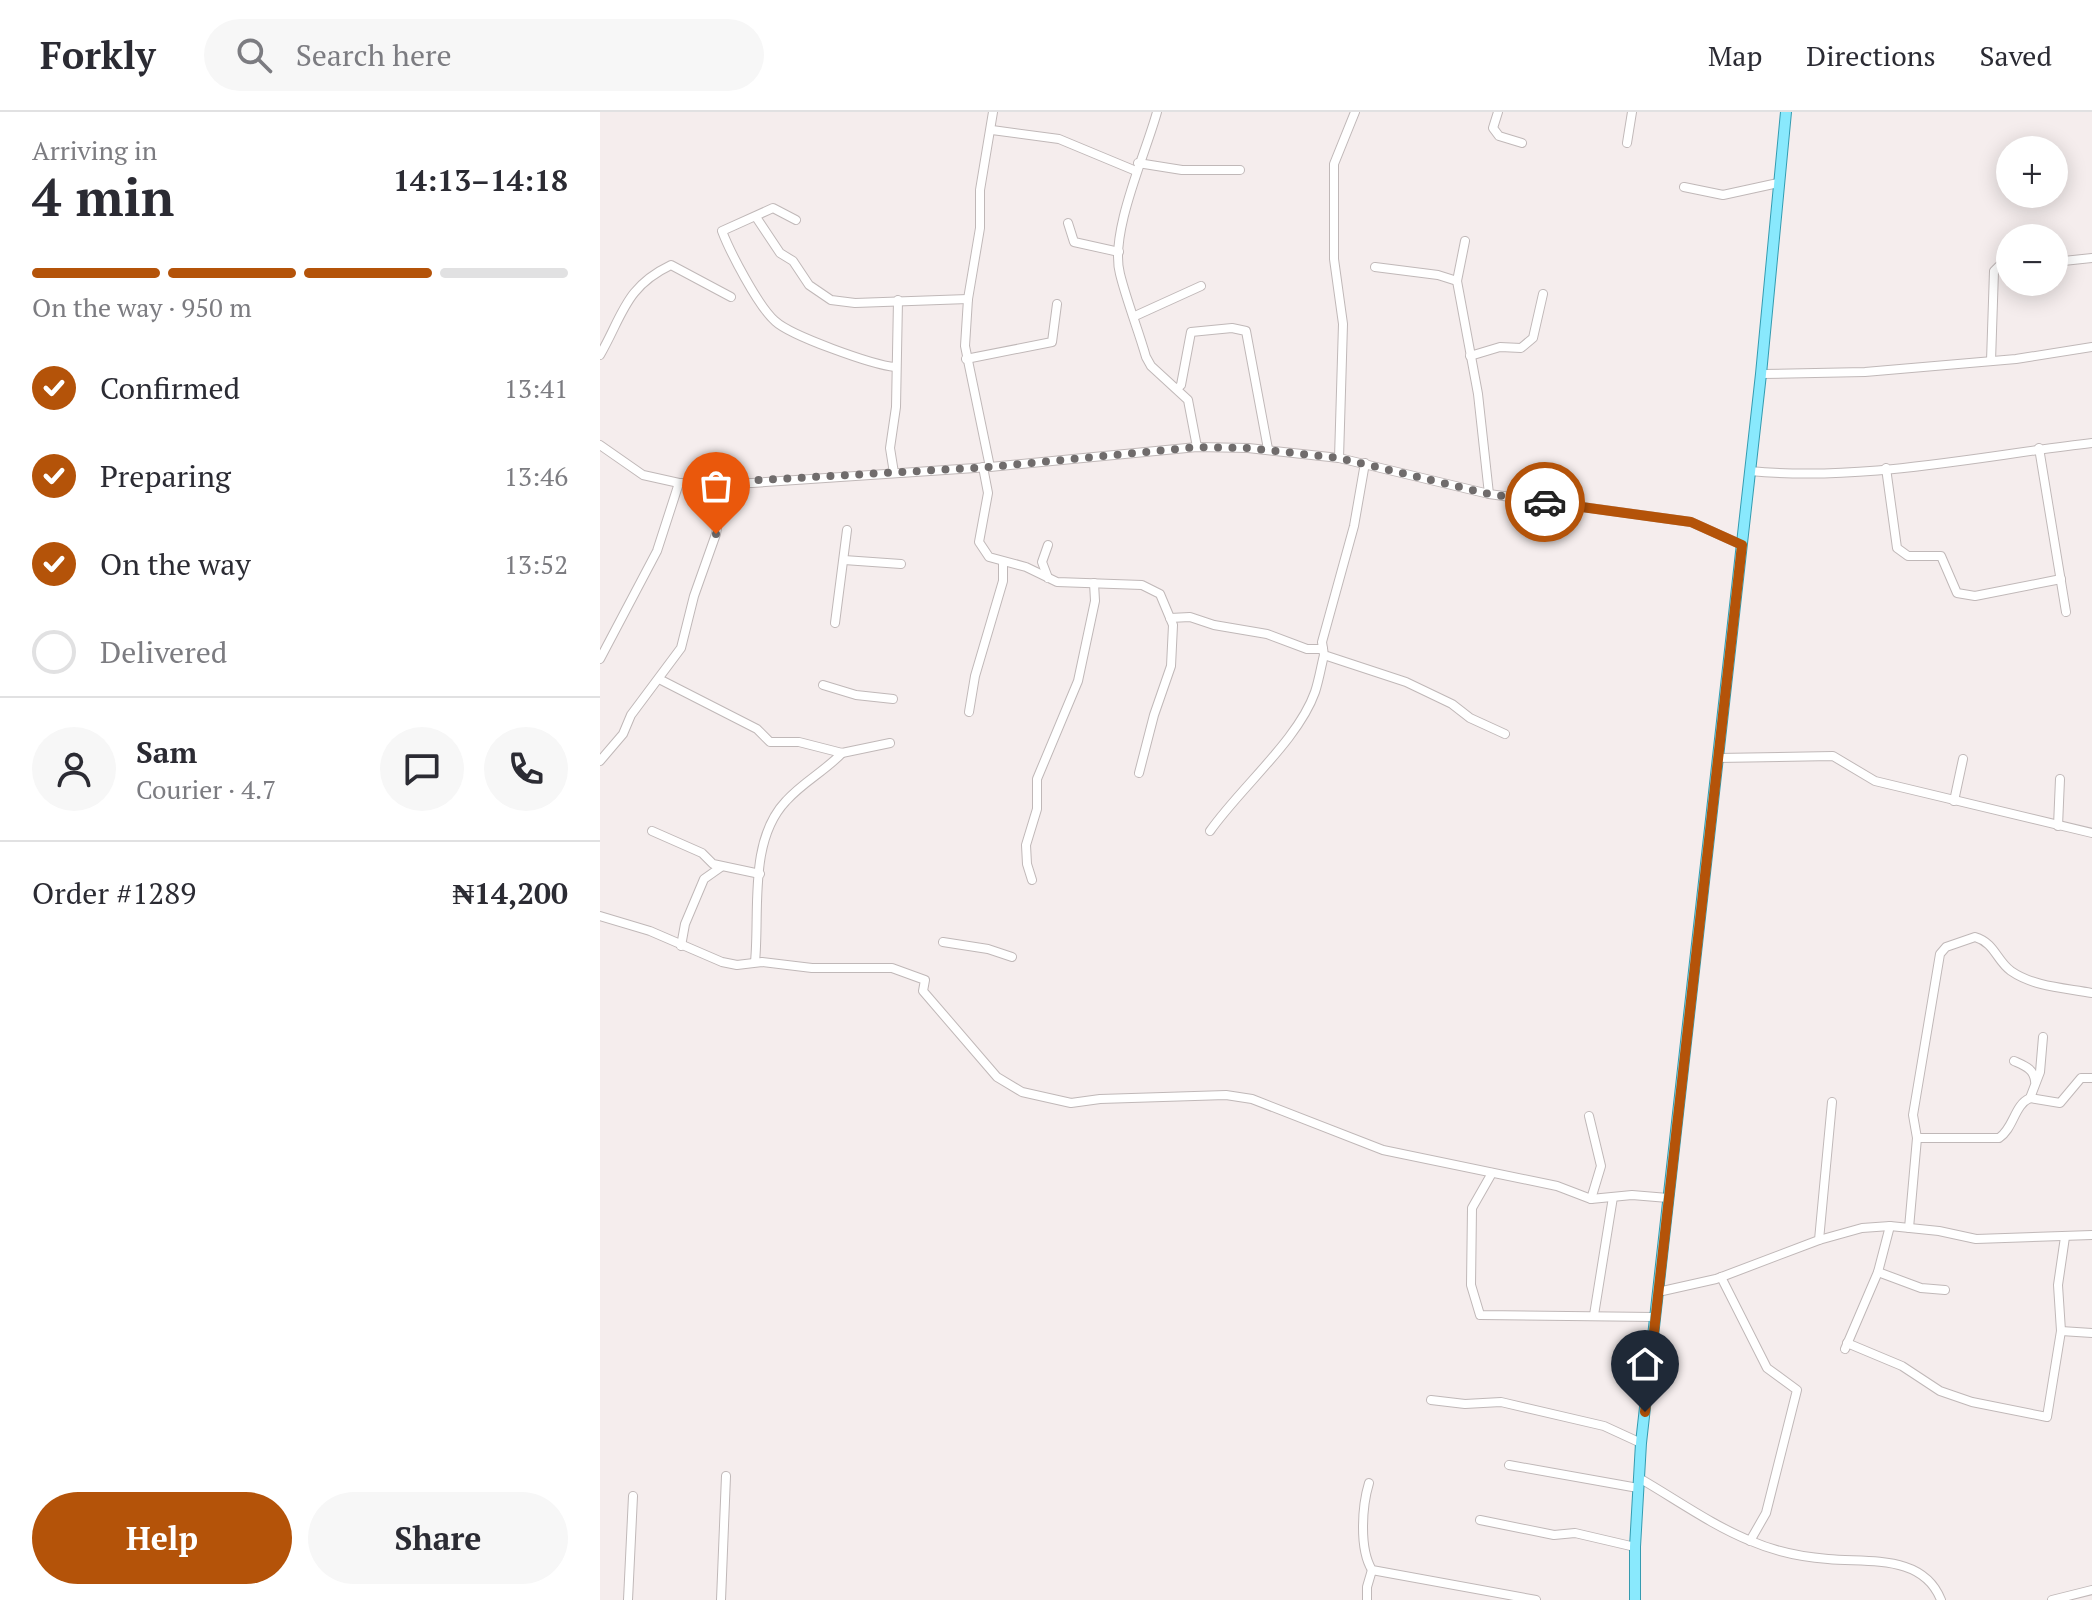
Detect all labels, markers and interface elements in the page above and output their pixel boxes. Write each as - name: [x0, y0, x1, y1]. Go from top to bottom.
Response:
- search box: [204, 19, 764, 91]
- text: Forkly: [40, 30, 156, 80]
- icon: search: [232, 33, 276, 77]
- text: Search here: [296, 35, 452, 75]
- text: Map: [1708, 37, 1762, 74]
- text: Directions: [1806, 37, 1936, 74]
- text: Saved: [1980, 37, 2052, 74]
- text: Arriving in: [32, 133, 157, 167]
- map controls: [1996, 136, 2068, 296]
- button: +: [1996, 136, 2068, 208]
- text: 14:13–14:18: [393, 160, 568, 200]
- text: 4 min: [32, 162, 174, 231]
- button: −: [1996, 224, 2068, 296]
- text: On the way · 950 m: [32, 290, 252, 324]
- icon: check: [32, 366, 76, 410]
- text: Confirmed: [100, 368, 240, 408]
- text: 13:41: [504, 371, 568, 405]
- pin: [682, 452, 750, 534]
- icon: check: [32, 454, 76, 498]
- text: Preparing: [100, 456, 231, 496]
- text: 13:46: [504, 459, 568, 493]
- courier: [1505, 462, 1585, 542]
- icon: bag: [694, 464, 738, 508]
- icon: car: [1523, 480, 1567, 524]
- icon: check: [32, 542, 76, 586]
- text: On the way: [100, 544, 251, 584]
- text: 13:52: [504, 547, 568, 581]
- text: Delivered: [100, 632, 227, 672]
- button: person: [32, 727, 116, 811]
- button: chat: [380, 727, 464, 811]
- button: phone: [484, 727, 568, 811]
- text: Sam: [136, 732, 197, 772]
- text: Courier · 4.7: [136, 772, 276, 806]
- text: Order #1289: [32, 873, 196, 913]
- text: ₦14,200: [452, 873, 568, 913]
- pin: [1611, 1330, 1679, 1412]
- icon: home: [1623, 1342, 1667, 1386]
- button: Help: [32, 1492, 292, 1584]
- button: Share: [308, 1492, 568, 1584]

